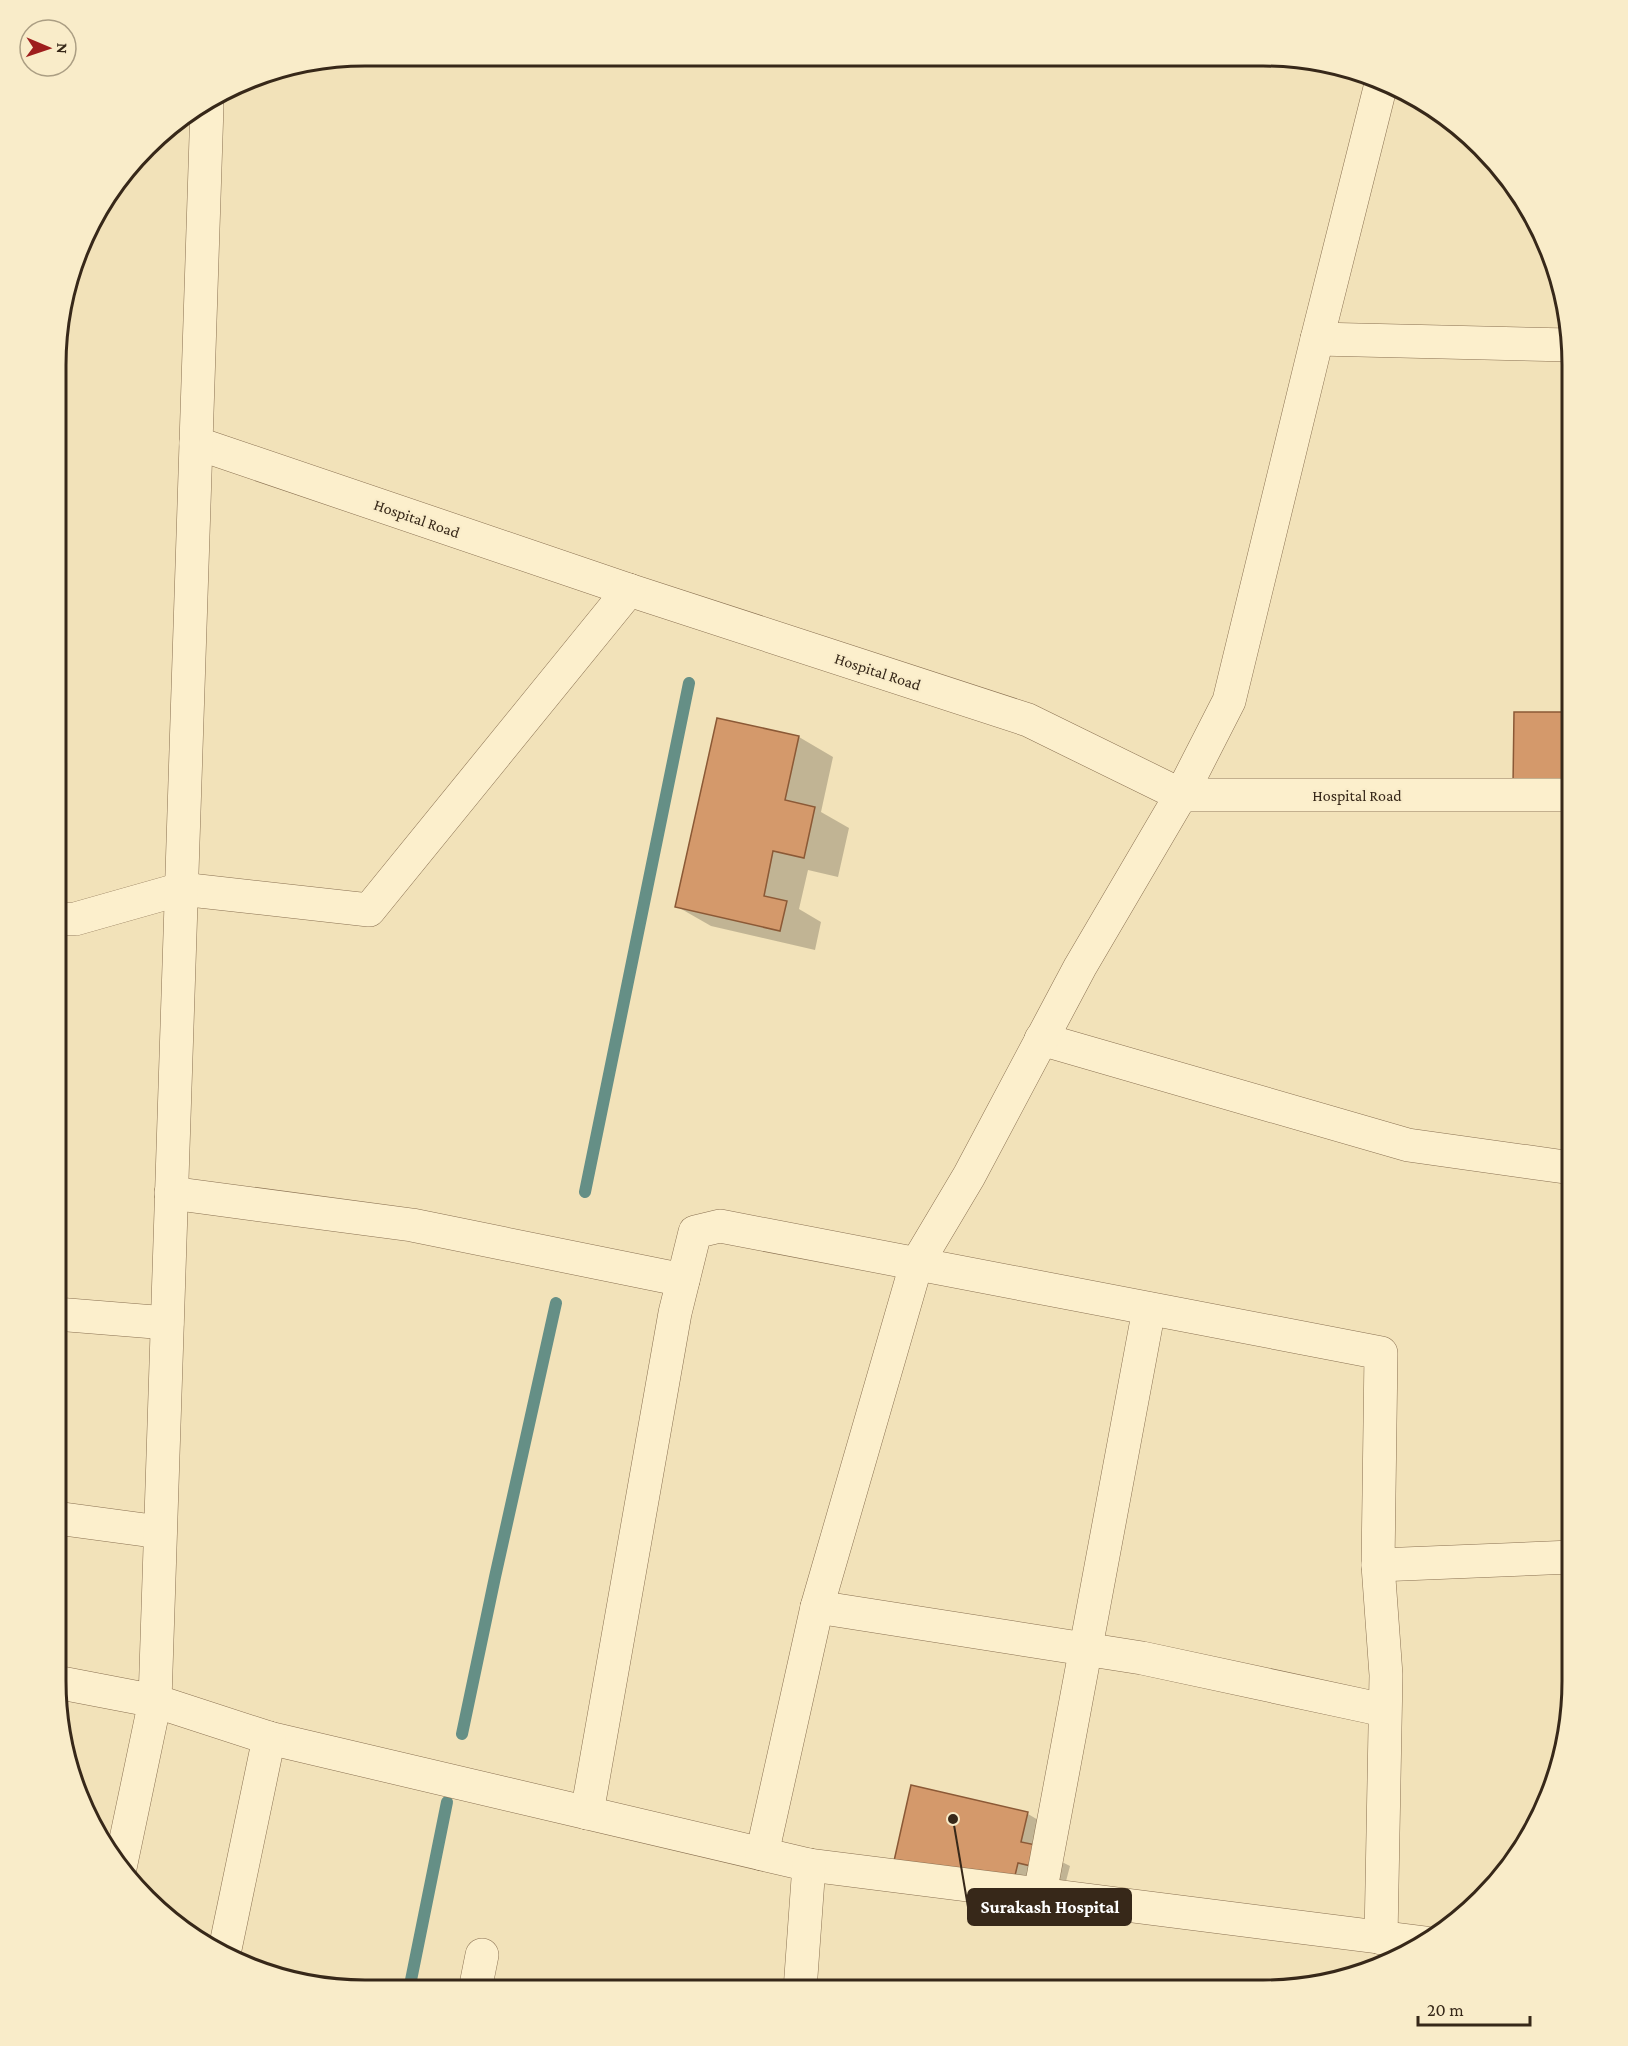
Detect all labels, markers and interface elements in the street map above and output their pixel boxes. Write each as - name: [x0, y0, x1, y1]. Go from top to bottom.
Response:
- north arrow: [18, 18, 78, 78]
- text: N: [54, 43, 71, 54]
- street label: Hospital Road: [371, 496, 462, 542]
- street label: Hospital Road: [832, 650, 924, 695]
- street label: Hospital Road: [1312, 787, 1402, 805]
- callout: Surakash Hospital: [968, 1889, 1131, 1925]
- text: Surakash Hospital: [980, 1897, 1120, 1917]
- scale bar: [1418, 1989, 1530, 2027]
- text: 20 m: [1427, 2000, 1464, 2020]

